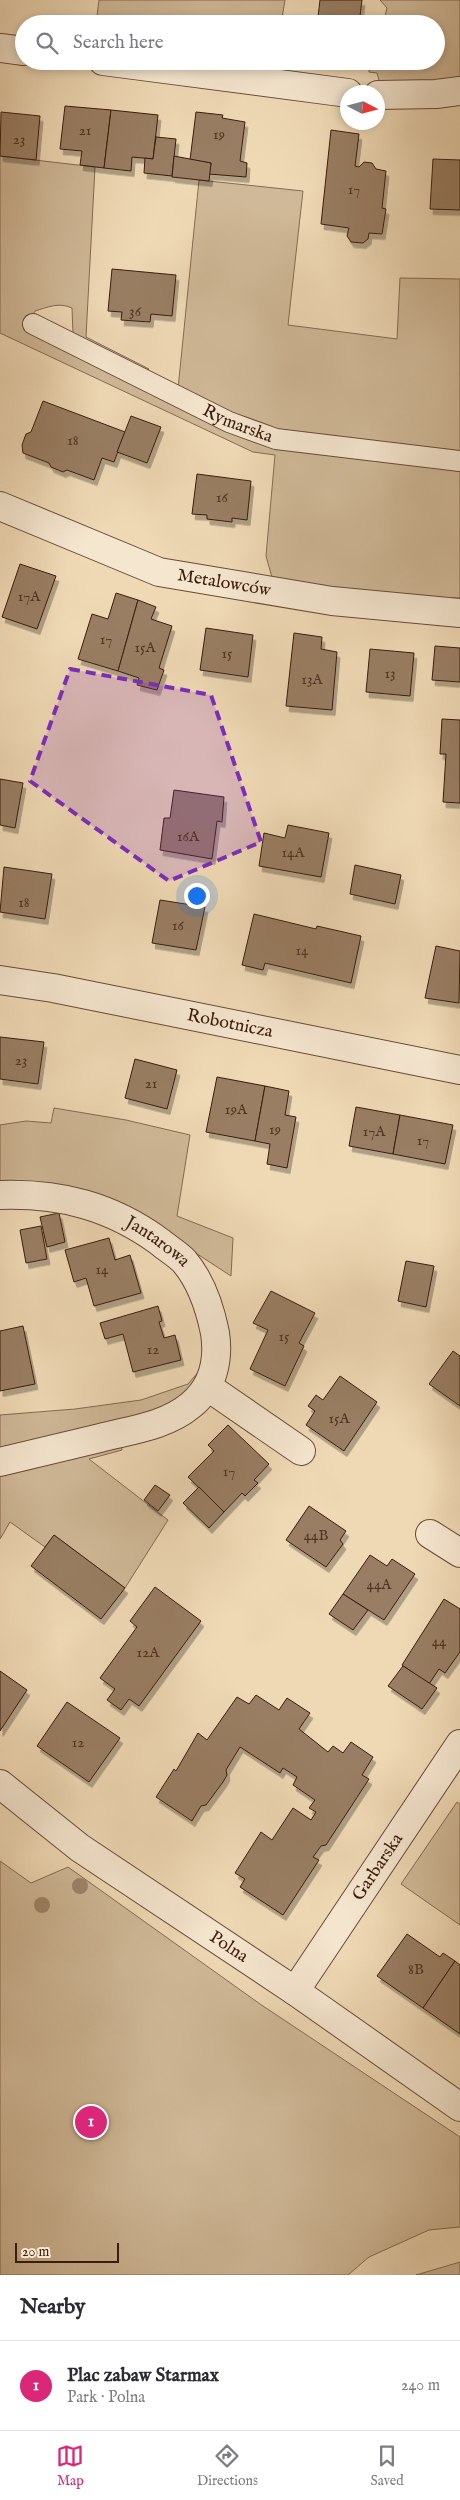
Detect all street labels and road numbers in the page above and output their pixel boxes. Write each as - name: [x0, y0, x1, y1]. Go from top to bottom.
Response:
- street label: Rymarska: [199, 399, 276, 448]
- street label: Metalowców: [176, 564, 273, 602]
- street label: Robotnicza: [185, 1004, 275, 1044]
- street label: Jantarowa: [120, 1210, 196, 1272]
- street label: Garbarska: [347, 1829, 409, 1905]
- street label: Polna: [205, 1926, 253, 1968]

